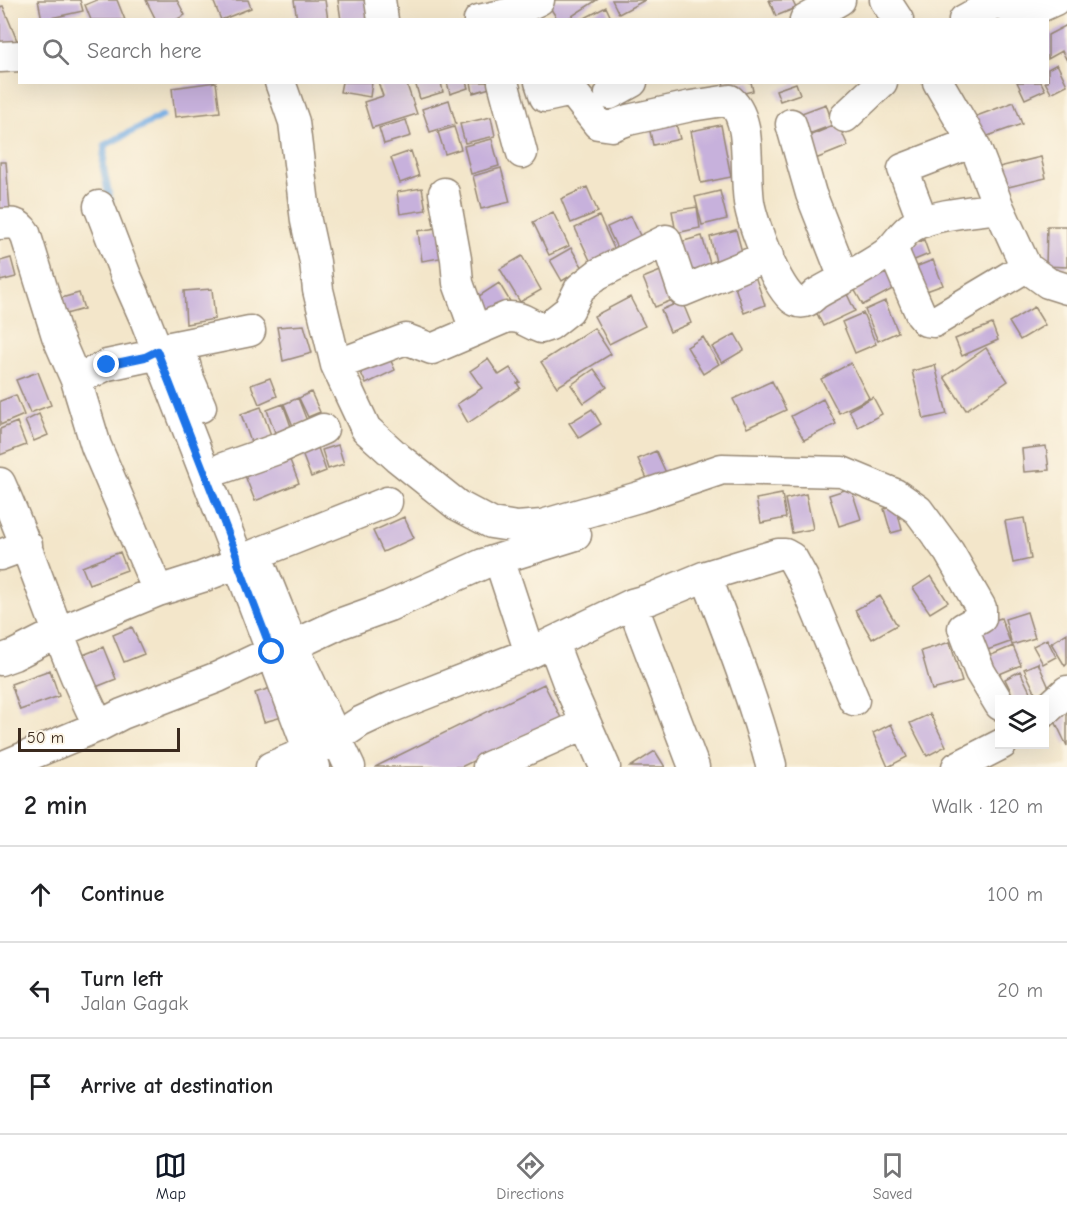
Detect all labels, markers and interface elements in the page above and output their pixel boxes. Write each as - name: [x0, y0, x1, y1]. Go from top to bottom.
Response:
- search box: [18, 18, 1049, 84]
- icon: search: [39, 35, 72, 68]
- text: Search here: [87, 38, 202, 64]
- route end: [93, 351, 119, 377]
- route start: [258, 638, 284, 664]
- map controls: [995, 695, 1049, 749]
- button: layers: [995, 695, 1049, 749]
- scale bar: [18, 725, 180, 752]
- text: 50 m: [27, 729, 64, 747]
- text: 2 min: [24, 791, 87, 821]
- text: Walk · 120 m: [932, 795, 1043, 818]
- icon: ahead: [24, 878, 57, 911]
- text: Continue: [81, 881, 164, 907]
- text: 100 m: [988, 883, 1043, 906]
- text: Turn left: [81, 966, 163, 992]
- icon: left: [24, 974, 57, 1007]
- text: 20 m: [997, 979, 1043, 1002]
- text: Jalan Gagak: [81, 992, 188, 1015]
- icon: arrive: [24, 1070, 57, 1103]
- text: Arrive at destination: [81, 1073, 273, 1099]
- tab: Map: [154, 1149, 187, 1203]
- tab: Directions: [496, 1149, 564, 1203]
- tab: Saved: [873, 1149, 913, 1203]

